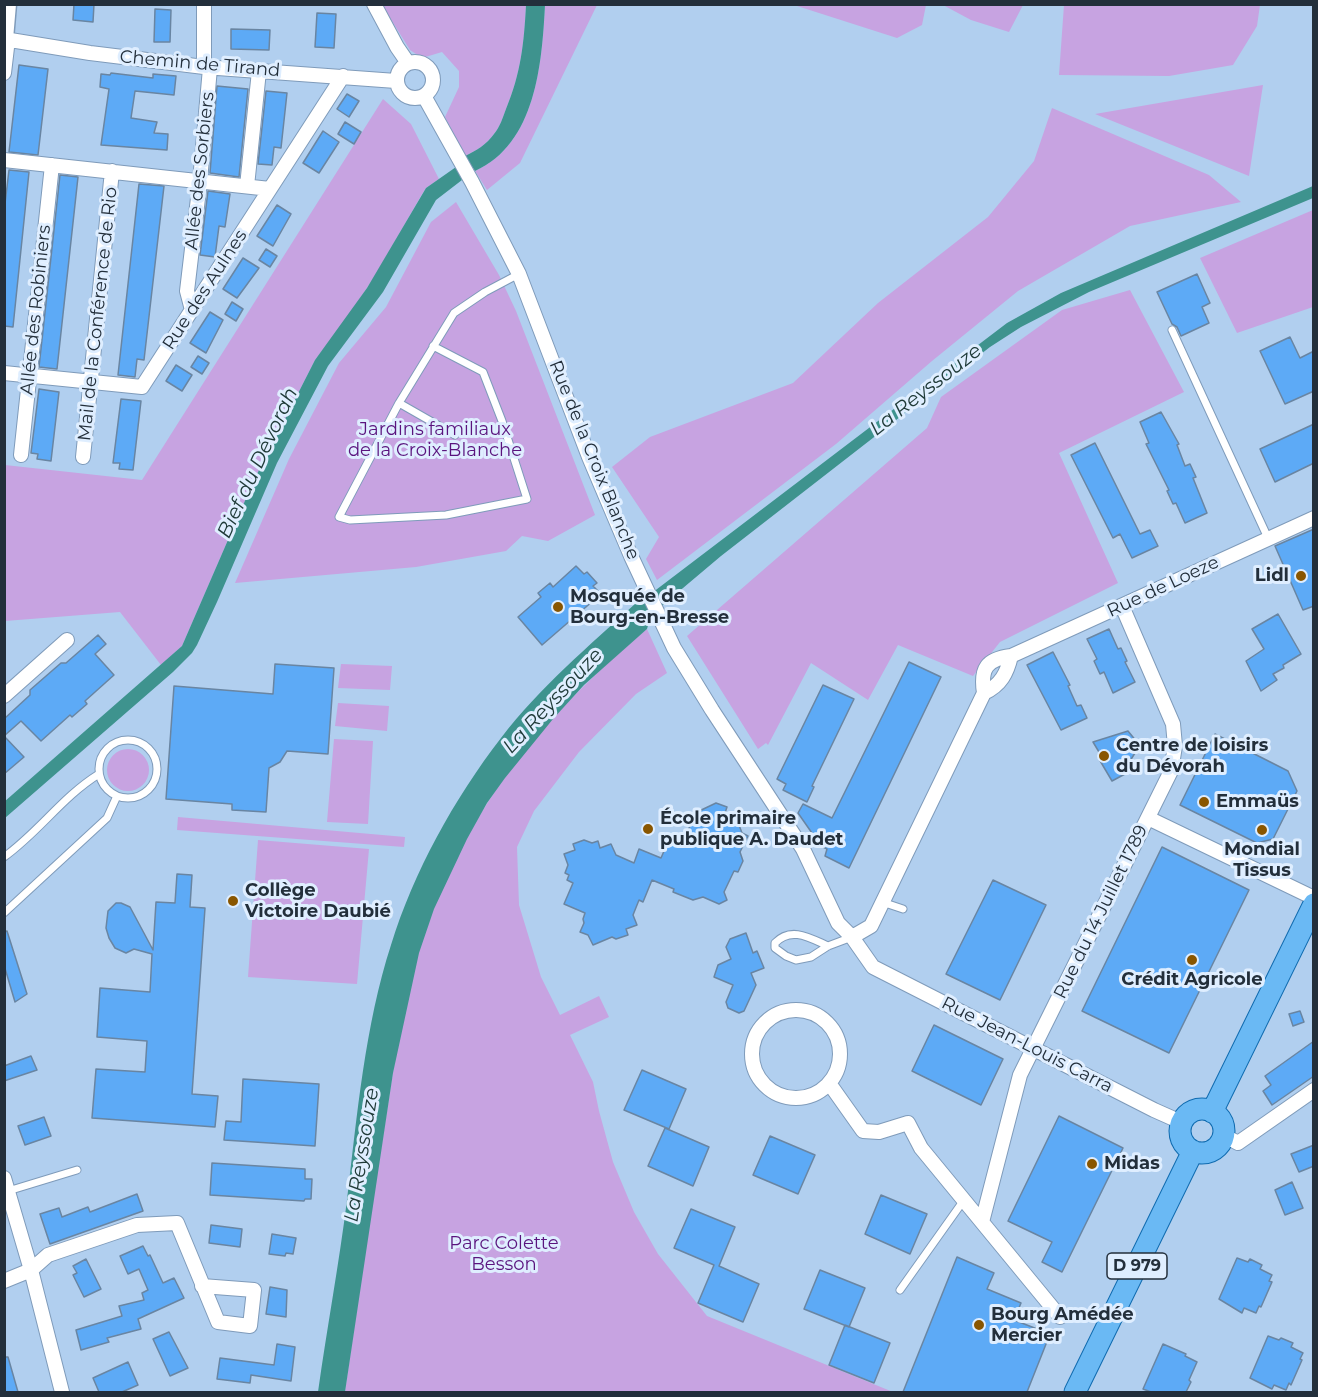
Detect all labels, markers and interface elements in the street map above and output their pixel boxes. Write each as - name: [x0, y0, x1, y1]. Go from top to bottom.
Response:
- street label: Chemin de Tirand: [119, 46, 281, 82]
- street label: Allée des Sorbiers: [181, 91, 219, 251]
- street label: Mail de la Conférence de Rio: [74, 186, 122, 442]
- street label: Allée des Robiniers: [16, 224, 56, 396]
- street label: Rue des Aulnes: [158, 226, 252, 354]
- water label: La Reyssouze: [865, 339, 987, 441]
- street label: Rue de la Croix Blanche: [544, 357, 644, 563]
- water label: Bief du Dévorah: [213, 384, 303, 542]
- park label: Jardins familiaux de la Croix-Blanche: [348, 419, 522, 462]
- street label: Rue de Loeze: [1104, 552, 1222, 622]
- place label: Lidl: [1255, 565, 1289, 587]
- marker: Lidl: [1294, 569, 1308, 583]
- place label: Mosquée de Bourg-en-Bresse: [570, 586, 729, 628]
- marker: Mosquée de Bourg-en-Bresse: [551, 600, 565, 614]
- water label: La Reyssouze: [498, 643, 608, 759]
- place label: Centre de loisirs du Dévorah: [1116, 735, 1268, 777]
- marker: Centre de loisirs du Dévorah: [1097, 749, 1111, 763]
- place label: Emmaüs: [1216, 791, 1299, 813]
- marker: Emmaüs: [1197, 795, 1211, 809]
- place label: École primaire publique A. Daudet: [660, 808, 843, 850]
- marker: École primaire publique A. Daudet: [641, 822, 655, 836]
- street label: Rue du 14 Juillet 1789: [1050, 822, 1152, 1002]
- marker: Mondial Tissus: [1255, 823, 1269, 837]
- place label: Mondial Tissus: [1224, 839, 1300, 882]
- place label: Collège Victoire Daubié: [245, 880, 391, 922]
- marker: Collège Victoire Daubié: [226, 894, 240, 908]
- marker: Crédit Agricole: [1185, 953, 1199, 967]
- place label: Crédit Agricole: [1121, 969, 1263, 991]
- street label: Rue Jean-Louis Carra: [938, 992, 1116, 1098]
- water label: La Reyssouze: [340, 1086, 384, 1224]
- place label: Midas: [1104, 1153, 1160, 1175]
- marker: Midas: [1085, 1157, 1099, 1171]
- park label: Parc Colette Besson: [449, 1233, 559, 1276]
- road number: D 979: [1107, 1253, 1167, 1279]
- place label: Bourg Amédée Mercier: [991, 1304, 1133, 1346]
- marker: Bourg Amédée Mercier: [972, 1318, 986, 1332]

